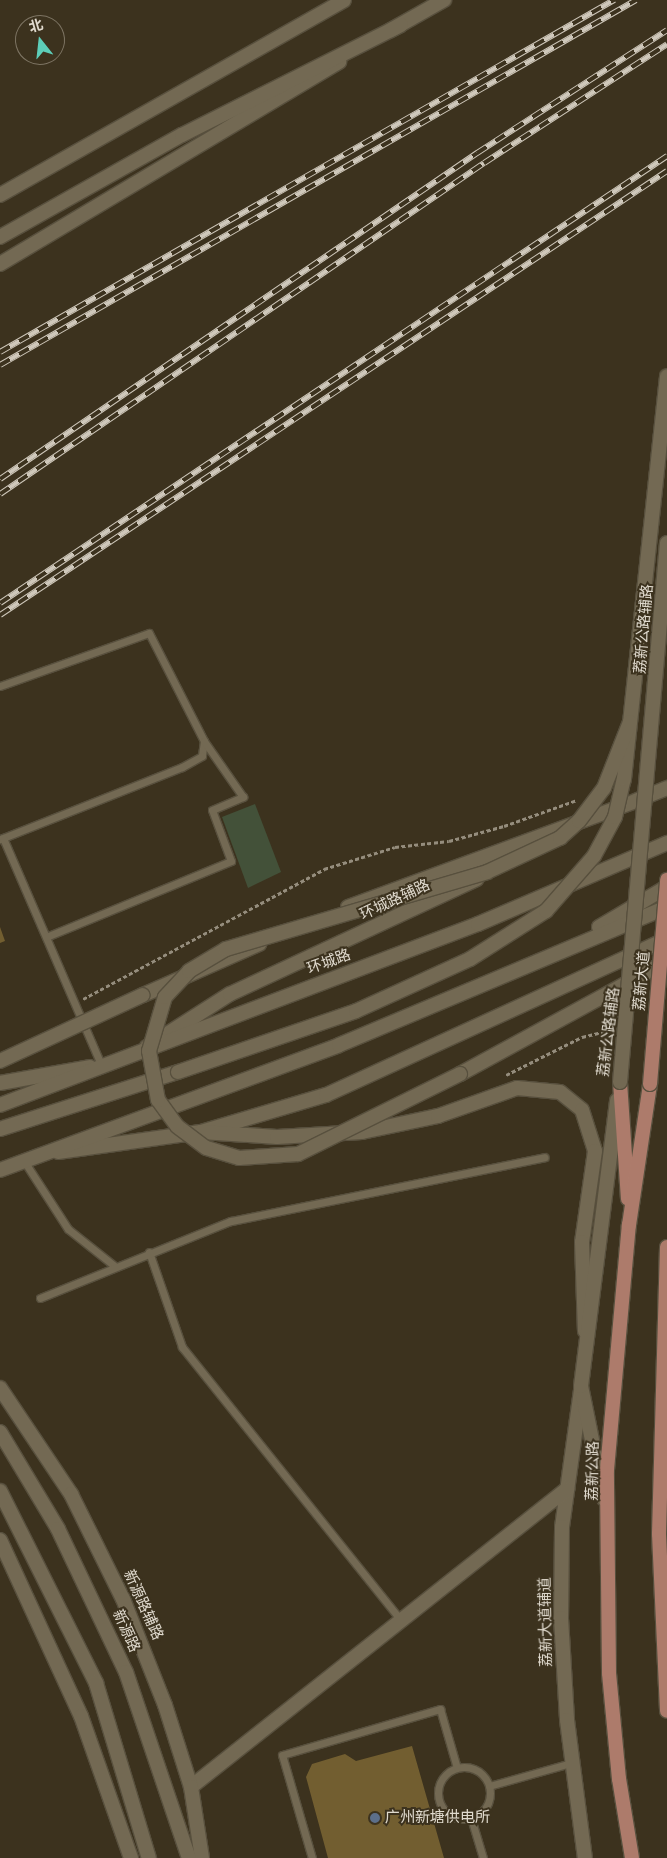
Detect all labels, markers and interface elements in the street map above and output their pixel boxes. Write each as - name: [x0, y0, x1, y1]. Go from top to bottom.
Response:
- north arrow: [15, 15, 65, 65]
- text: 北: [27, 16, 45, 36]
- street label: 荔新公路辅路: [631, 583, 657, 675]
- street label: 环城路辅路: [357, 876, 433, 924]
- street label: 环城路: [305, 946, 353, 978]
- street label: 荔新大道: [630, 950, 654, 1012]
- street label: 荔新公路辅路: [595, 986, 623, 1078]
- street label: 荔新公路: [583, 1441, 603, 1501]
- street label: 新源路辅路: [120, 1567, 166, 1643]
- street label: 荔新大道辅道: [536, 1577, 556, 1667]
- street label: 新源路: [109, 1607, 143, 1655]
- place label: 广州新塘供电所: [385, 1809, 490, 1827]
- marker: 广州新塘供电所: [369, 1812, 381, 1824]

